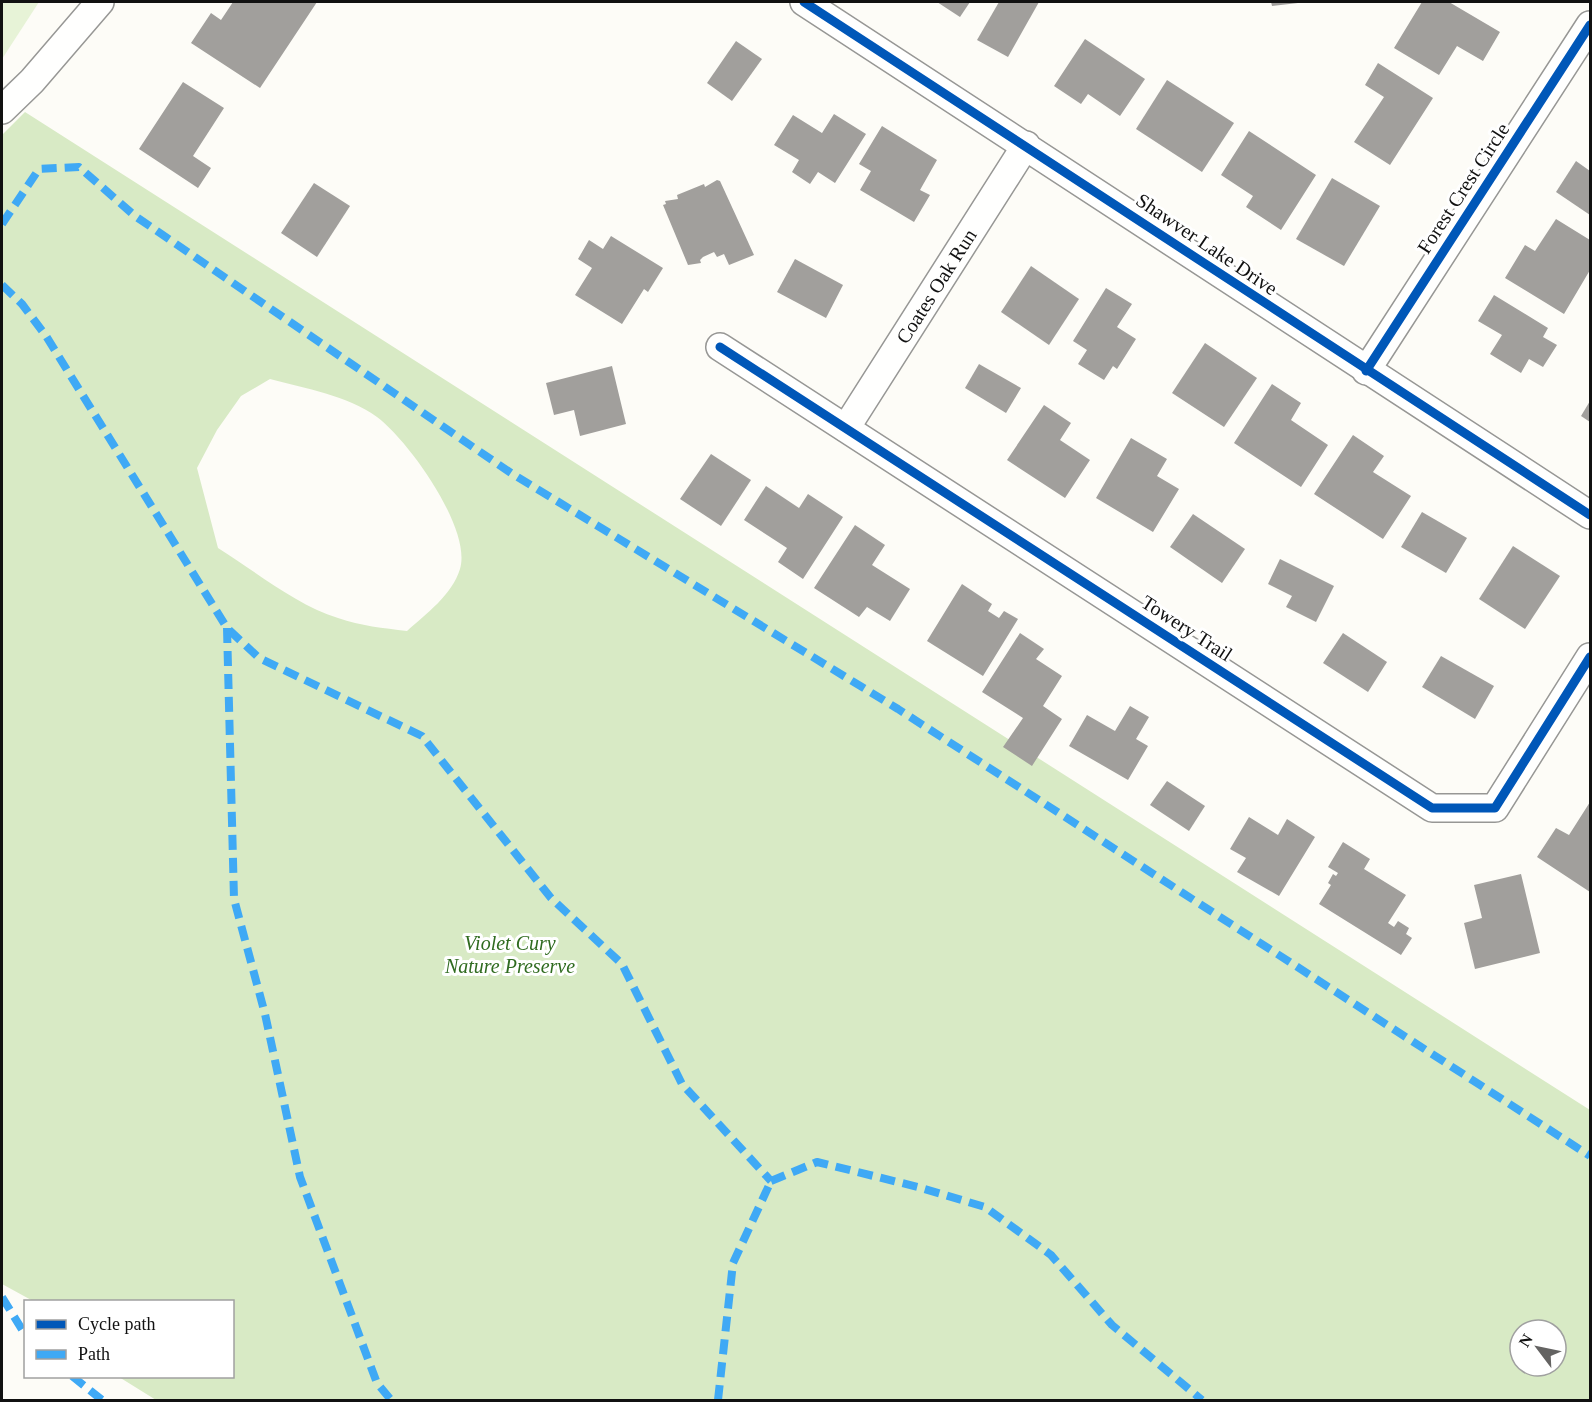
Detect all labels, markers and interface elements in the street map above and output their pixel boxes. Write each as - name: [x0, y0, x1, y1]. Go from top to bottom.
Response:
- street label: Forest Crest Circle: [1413, 119, 1513, 257]
- street label: Shawver Lake Drive: [1132, 189, 1282, 299]
- street label: Coates Oak Run: [892, 225, 981, 347]
- street label: Towery Trail: [1137, 591, 1237, 667]
- park label: Violet Cury Nature Preserve: [444, 932, 575, 977]
- legend: [24, 1300, 234, 1378]
- text: Cycle path: [78, 1314, 155, 1334]
- north arrow: [1508, 1318, 1568, 1378]
- text: N: [1515, 1331, 1536, 1350]
- text: Path: [78, 1344, 110, 1364]

